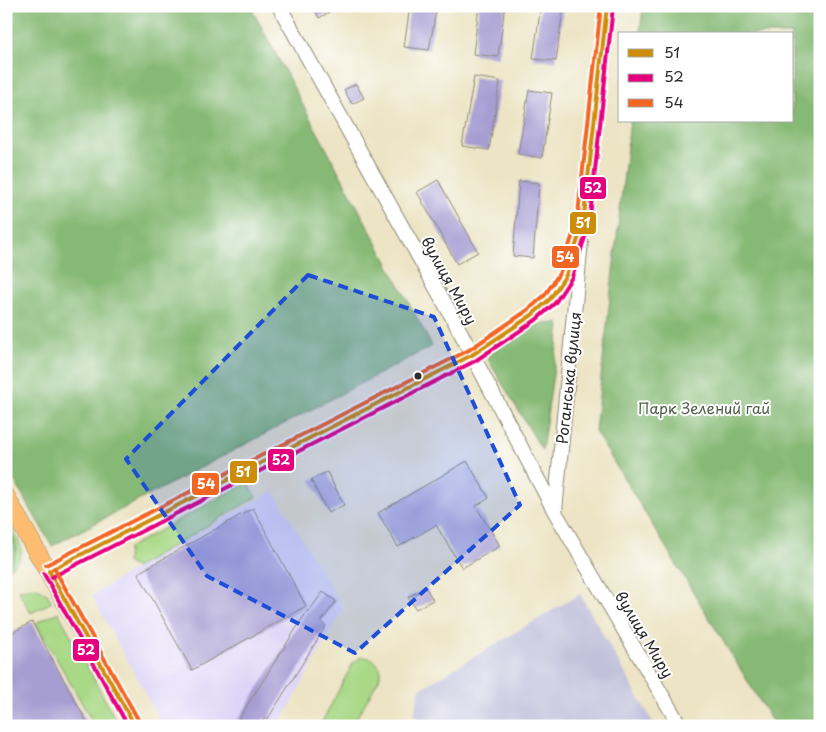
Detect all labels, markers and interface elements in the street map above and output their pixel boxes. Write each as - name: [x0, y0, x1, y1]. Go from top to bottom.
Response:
- legend: [618, 32, 794, 122]
- text: 51: [664, 40, 680, 63]
- text: 52: [664, 64, 684, 87]
- text: 54: [664, 90, 684, 113]
- line badge: 52: [579, 176, 607, 200]
- text: 52: [584, 177, 602, 198]
- line badge: 51: [569, 211, 597, 235]
- text: 51: [575, 212, 591, 233]
- street label: вулиця Миру: [416, 232, 484, 328]
- line badge: 54: [551, 245, 580, 269]
- text: 54: [556, 246, 575, 267]
- street label: Роганська вулиця: [550, 311, 586, 445]
- unlabelled marker: [413, 371, 423, 381]
- park label: Парк Зелений гай: [638, 396, 770, 419]
- line badge: 52: [267, 448, 295, 472]
- text: 52: [272, 449, 290, 470]
- line badge: 51: [229, 460, 258, 484]
- text: 51: [235, 461, 251, 482]
- line badge: 54: [191, 472, 220, 496]
- text: 54: [197, 473, 216, 494]
- street label: вулиця Миру: [610, 586, 680, 682]
- line badge: 52: [72, 638, 100, 662]
- text: 52: [77, 639, 95, 660]

